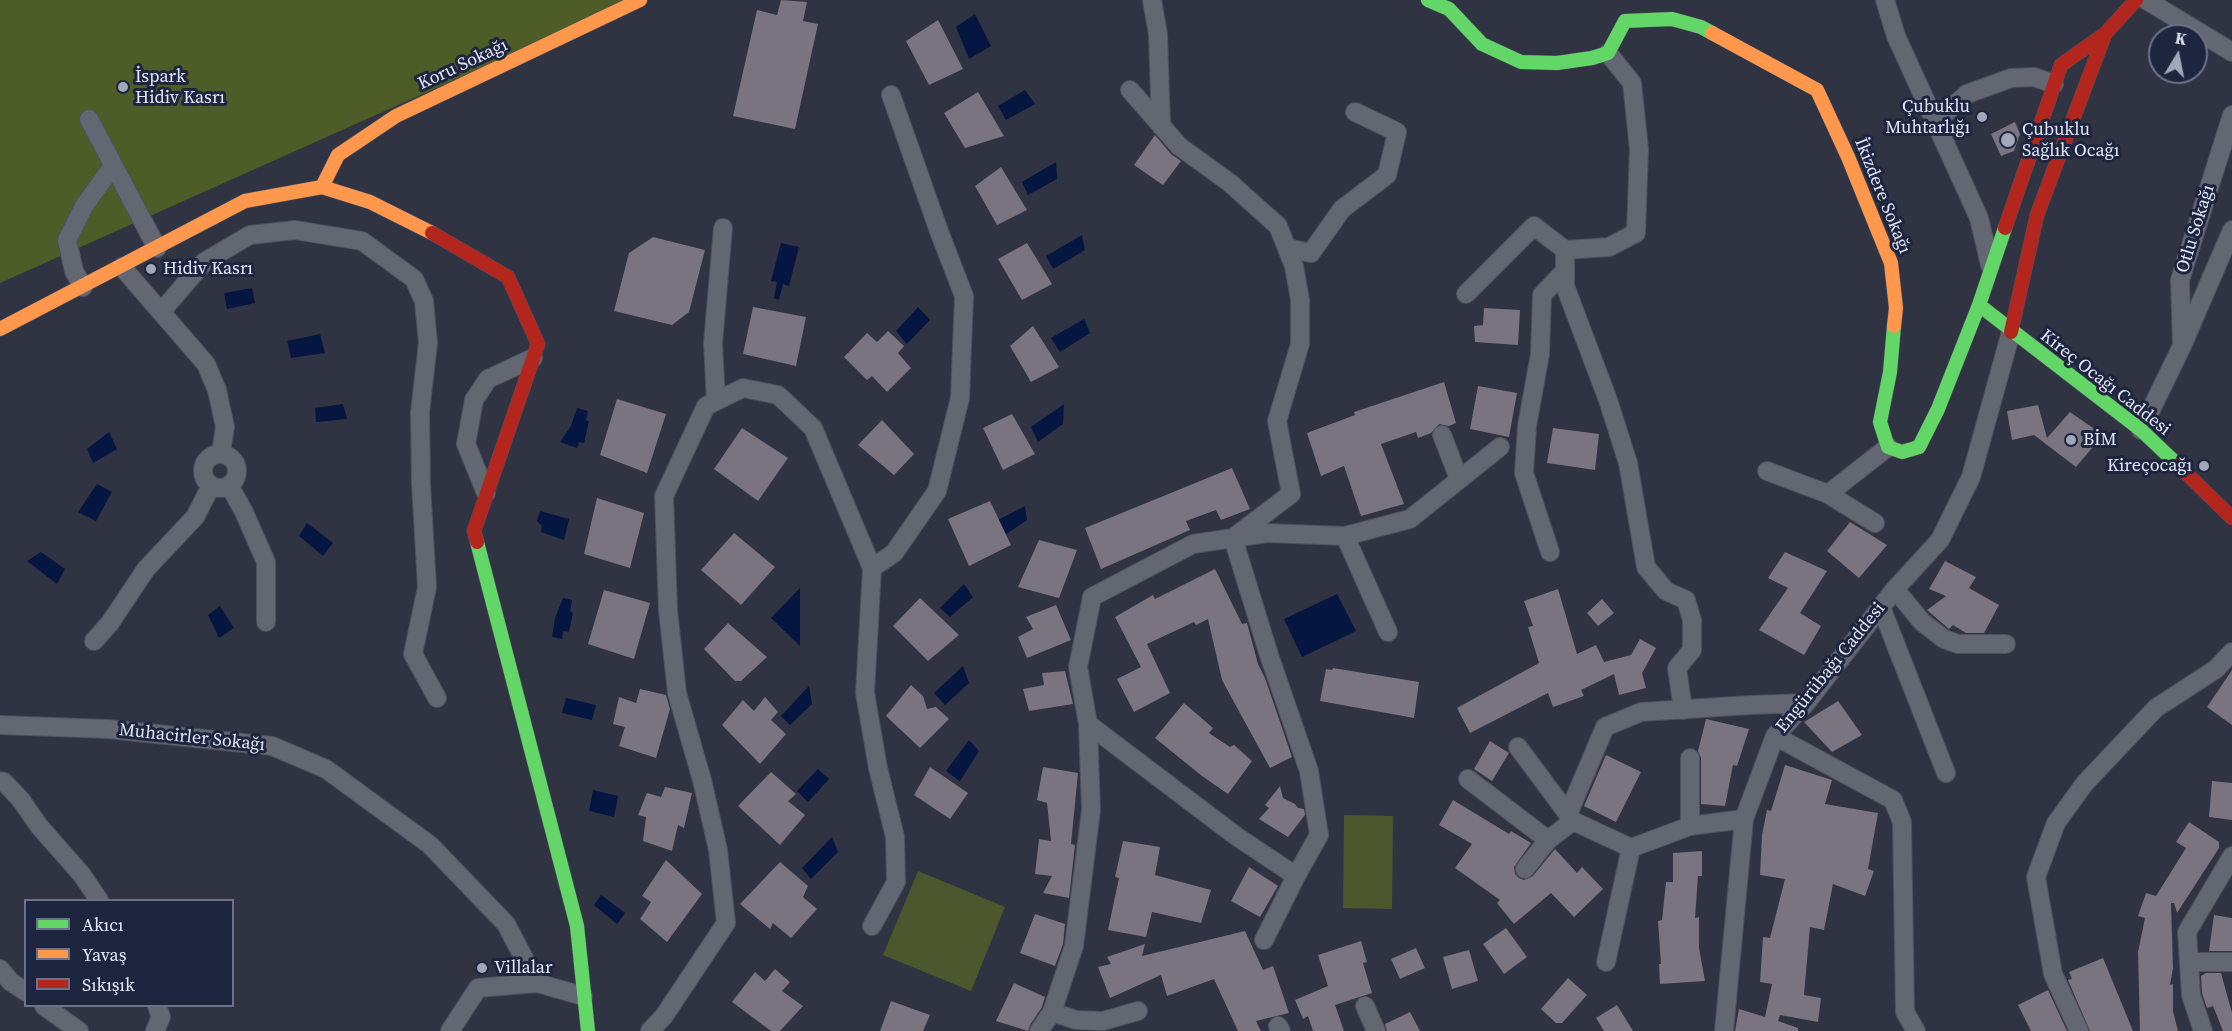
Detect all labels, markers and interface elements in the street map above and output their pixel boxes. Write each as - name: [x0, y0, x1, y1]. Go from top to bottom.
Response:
- north arrow: [2148, 24, 2208, 84]
- text: K: [2173, 26, 2188, 50]
- street label: Koru Sokağı: [415, 35, 511, 95]
- place label: İspark Hidiv Kasrı: [135, 66, 225, 109]
- marker: İspark Hidiv Kasrı: [116, 80, 130, 94]
- place label: Çubuklu Muhtarlığı: [1885, 96, 1970, 138]
- marker: Çubuklu Muhtarlığı: [1975, 110, 1989, 124]
- place label: Çubuklu Sağlık Ocağı: [2022, 119, 2119, 162]
- marker: Çubuklu Sağlık Ocağı: [1999, 131, 2017, 149]
- street label: İkizdere Sokağı: [1849, 135, 1915, 257]
- street label: Otlu Sokağı: [2172, 182, 2220, 276]
- place label: Hidiv Kasrı: [163, 258, 253, 280]
- marker: Hidiv Kasrı: [144, 262, 158, 276]
- street label: Kireç Ocağı Caddesi: [2035, 325, 2175, 441]
- place label: BİM: [2083, 429, 2117, 451]
- marker: BİM: [2064, 433, 2078, 447]
- place label: Kireçocağı: [2107, 455, 2192, 477]
- marker: Kireçocağı: [2197, 459, 2211, 473]
- street label: Engürübağı Caddesi: [1772, 599, 1890, 737]
- street label: Muhacirler Sokağı: [118, 720, 266, 756]
- legend: [24, 899, 234, 1007]
- text: Akıcı: [82, 912, 123, 937]
- text: Yavaş: [82, 942, 127, 967]
- place label: Villalar: [494, 957, 553, 979]
- marker: Villalar: [475, 961, 489, 975]
- text: Sıkışık: [82, 972, 135, 997]

